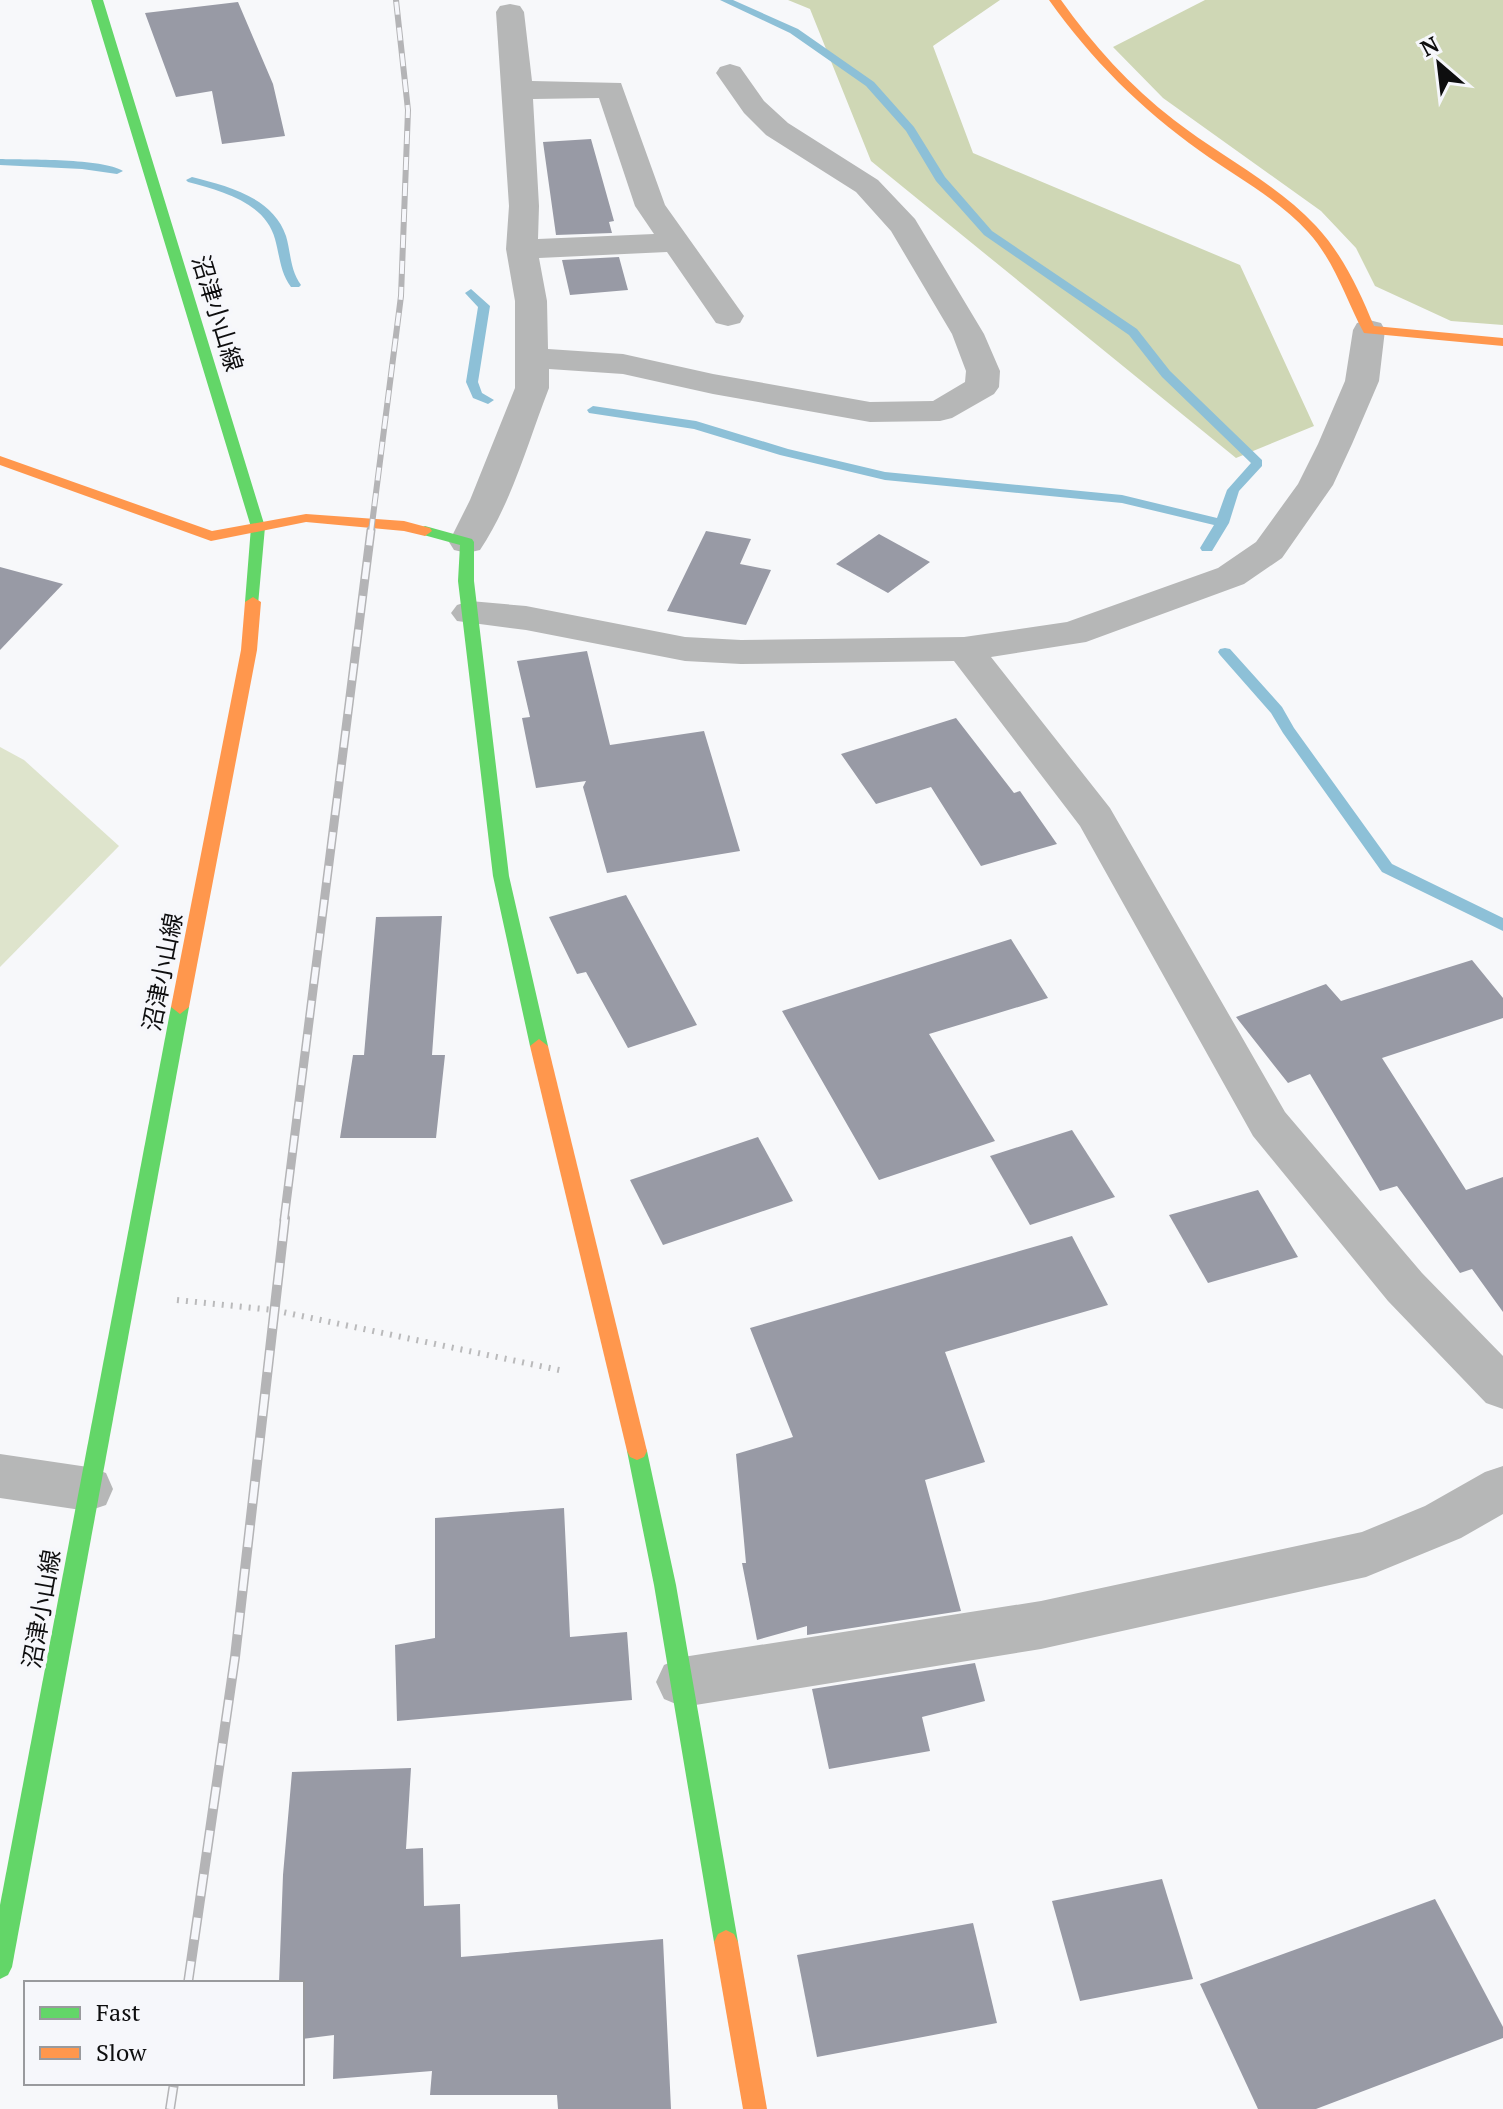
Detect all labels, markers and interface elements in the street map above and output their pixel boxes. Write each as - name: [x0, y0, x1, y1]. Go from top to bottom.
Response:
- north arrow: [1399, 24, 1479, 104]
- text: N: [1415, 29, 1444, 63]
- street label: 沼津小山線: [185, 251, 251, 375]
- street label: 沼津小山線: [135, 910, 189, 1034]
- street label: 沼津小山線: [15, 1547, 67, 1671]
- legend: [24, 1981, 304, 2085]
- text: Fast: [96, 1996, 141, 2028]
- text: Slow: [96, 2036, 147, 2068]

